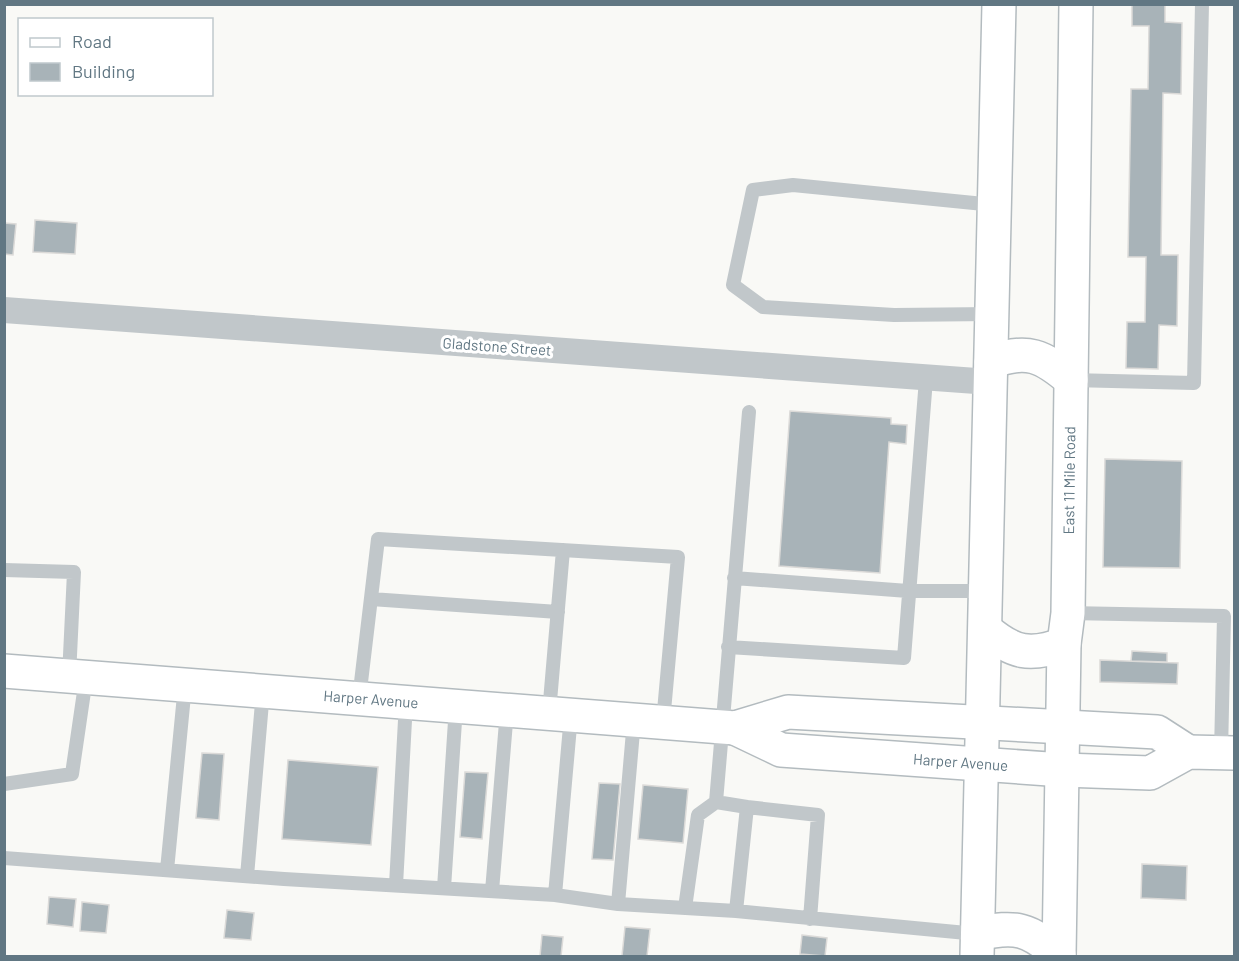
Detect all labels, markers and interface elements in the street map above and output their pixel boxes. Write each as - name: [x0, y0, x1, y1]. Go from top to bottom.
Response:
- legend: [18, 18, 213, 96]
- text: Road: [72, 30, 112, 52]
- text: Building: [72, 60, 135, 82]
- street label: Gladstone Street: [442, 333, 552, 359]
- street label: East 11 Mile Road: [1059, 426, 1078, 535]
- street label: Harper Avenue: [323, 686, 419, 711]
- street label: Harper Avenue: [912, 749, 1009, 774]

